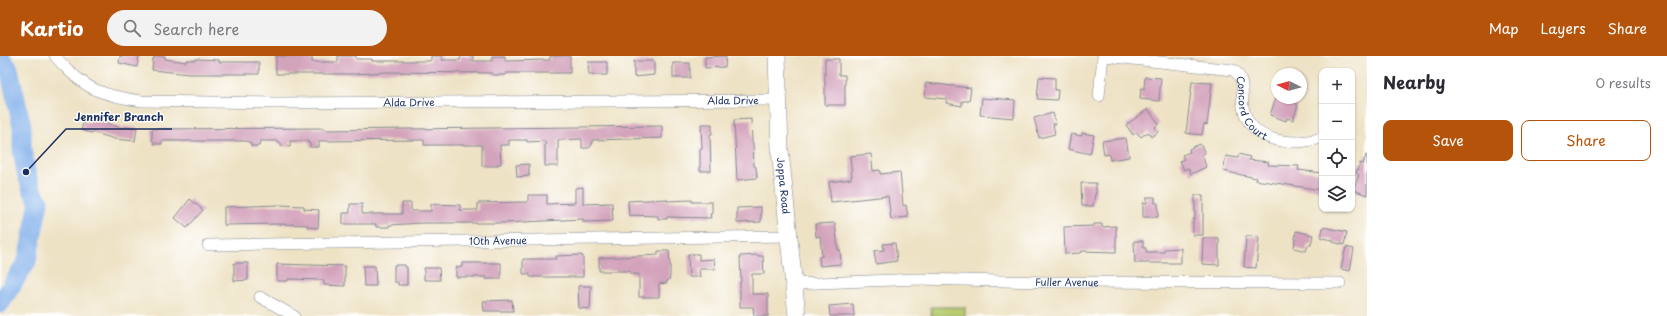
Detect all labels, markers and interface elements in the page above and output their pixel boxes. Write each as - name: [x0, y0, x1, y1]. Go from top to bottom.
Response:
- search box: [107, 10, 387, 46]
- text: Kartio: [20, 14, 83, 42]
- icon: search: [121, 17, 143, 39]
- text: Search here: [153, 17, 239, 40]
- text: Map: [1489, 18, 1519, 39]
- text: Layers: [1541, 18, 1586, 39]
- text: Share: [1608, 18, 1647, 39]
- north arrow: [1271, 68, 1307, 104]
- map controls: [1319, 68, 1355, 212]
- button: +: [1319, 68, 1355, 104]
- text: Nearby: [1383, 69, 1445, 95]
- text: 0 results: [1596, 73, 1651, 92]
- street label: Concord Court: [1233, 74, 1270, 143]
- street label: Alda Drive: [707, 92, 759, 107]
- street label: Alda Drive: [383, 94, 435, 109]
- button: −: [1319, 104, 1355, 140]
- callout: Jennifer Branch: [66, 106, 172, 129]
- text: Jennifer Branch: [74, 108, 164, 125]
- button: Save: [1383, 120, 1513, 161]
- button: Share: [1521, 120, 1651, 161]
- button: locate: [1319, 140, 1355, 176]
- street label: Joppa Road: [774, 157, 795, 215]
- button: layers: [1319, 176, 1355, 212]
- street label: 10th Avenue: [469, 232, 528, 248]
- street label: Fuller Avenue: [1035, 274, 1099, 289]

